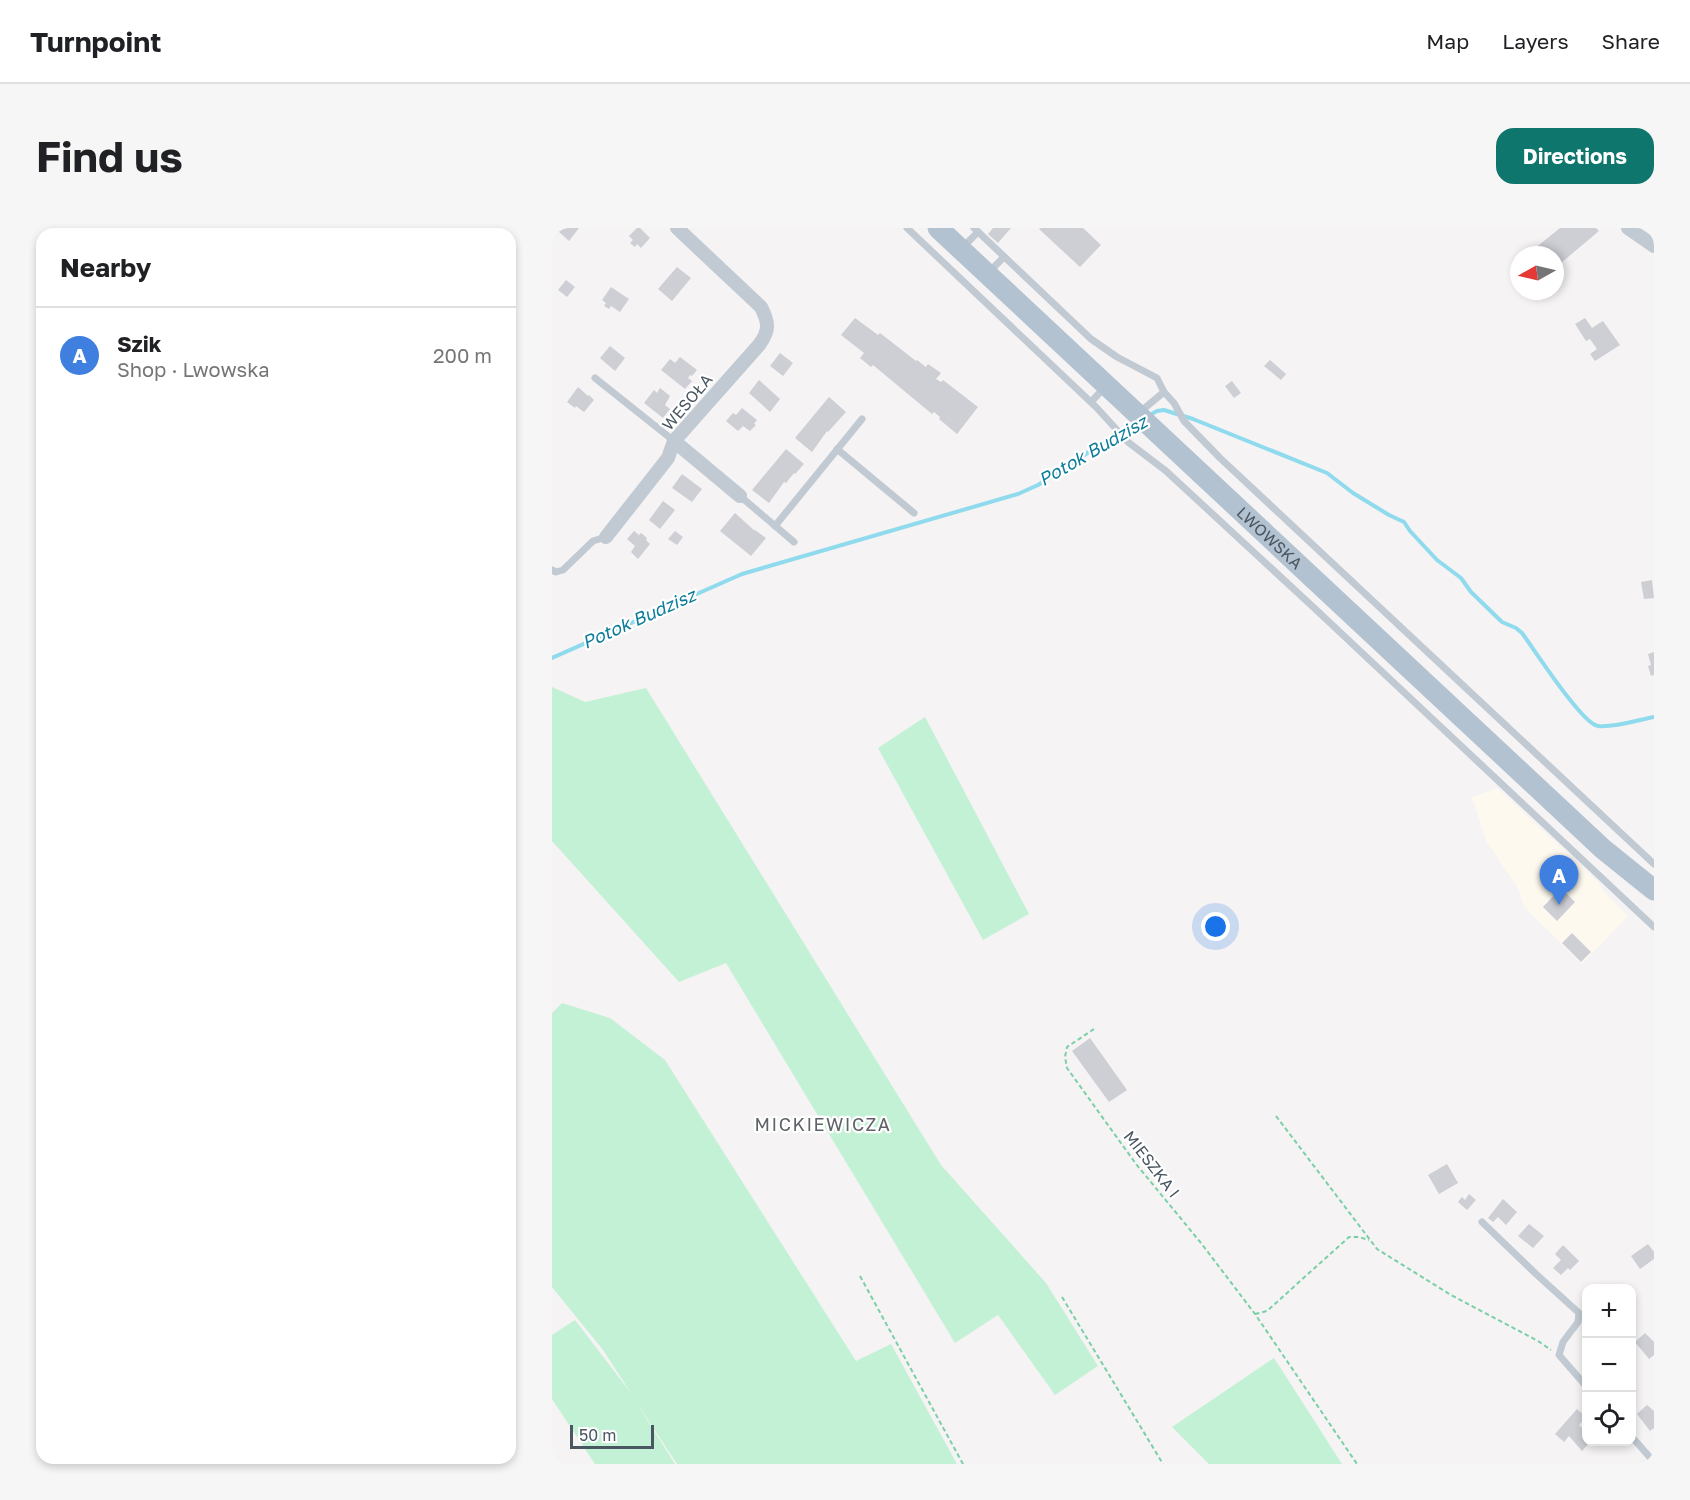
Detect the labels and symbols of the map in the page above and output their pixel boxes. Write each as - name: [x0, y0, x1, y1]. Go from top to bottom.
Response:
- north arrow: [1510, 246, 1564, 300]
- street label: WESOŁA: [658, 369, 717, 434]
- water label: Potok Budzisz: [1034, 409, 1152, 490]
- street label: LWOWSKA: [1233, 502, 1307, 574]
- water label: Potok Budzisz: [578, 583, 700, 653]
- pin: A: [1540, 856, 1578, 905]
- your location: [1201, 912, 1230, 941]
- district label: MICKIEWICZA: [755, 1113, 891, 1135]
- street label: MIESZKA I: [1120, 1127, 1184, 1201]
- scale bar: [570, 1422, 654, 1450]

